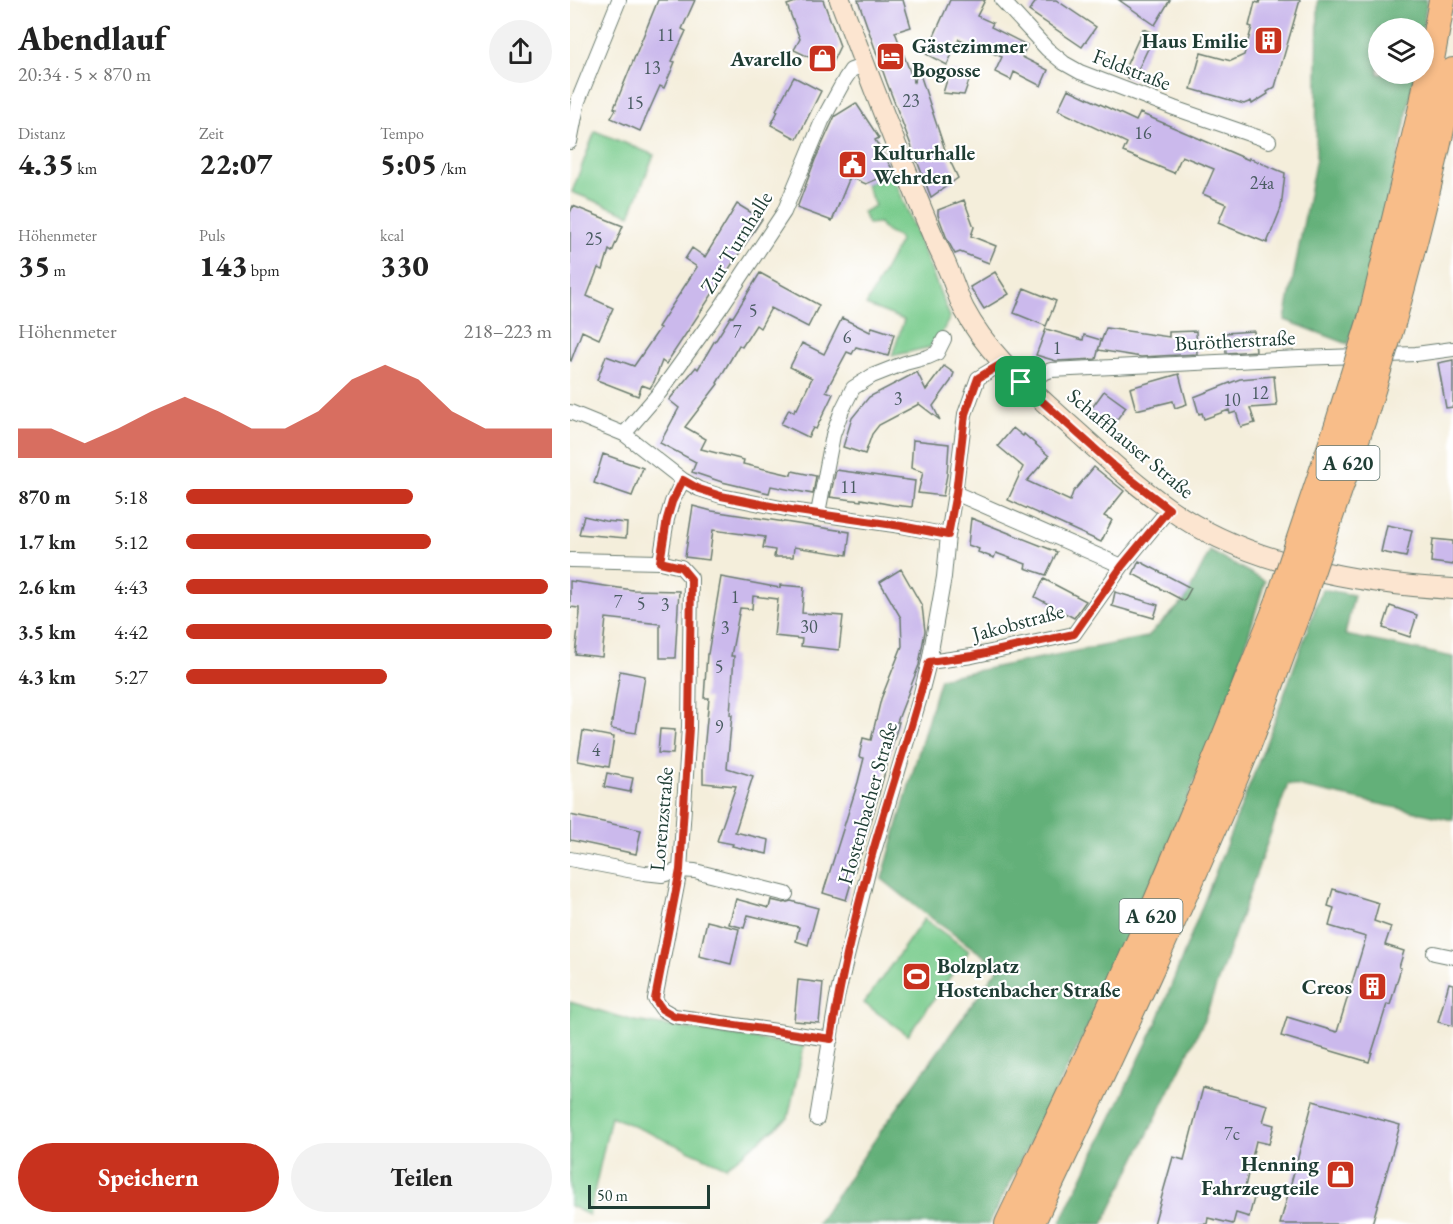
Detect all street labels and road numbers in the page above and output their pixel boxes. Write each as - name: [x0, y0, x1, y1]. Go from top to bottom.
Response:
- street label: Feldstraße: [1089, 42, 1175, 96]
- street label: Zur Turnhalle: [694, 186, 778, 298]
- street label: Burötherstraße: [1174, 323, 1296, 357]
- street label: Schaffhauser Straße: [1062, 382, 1200, 504]
- road number: A 620: [1316, 446, 1380, 480]
- street label: Jakobstraße: [967, 597, 1067, 648]
- street label: Hostenbacher Straße: [831, 718, 903, 888]
- street label: Lorenzstraße: [643, 766, 679, 872]
- road number: A 620: [1120, 899, 1182, 933]

